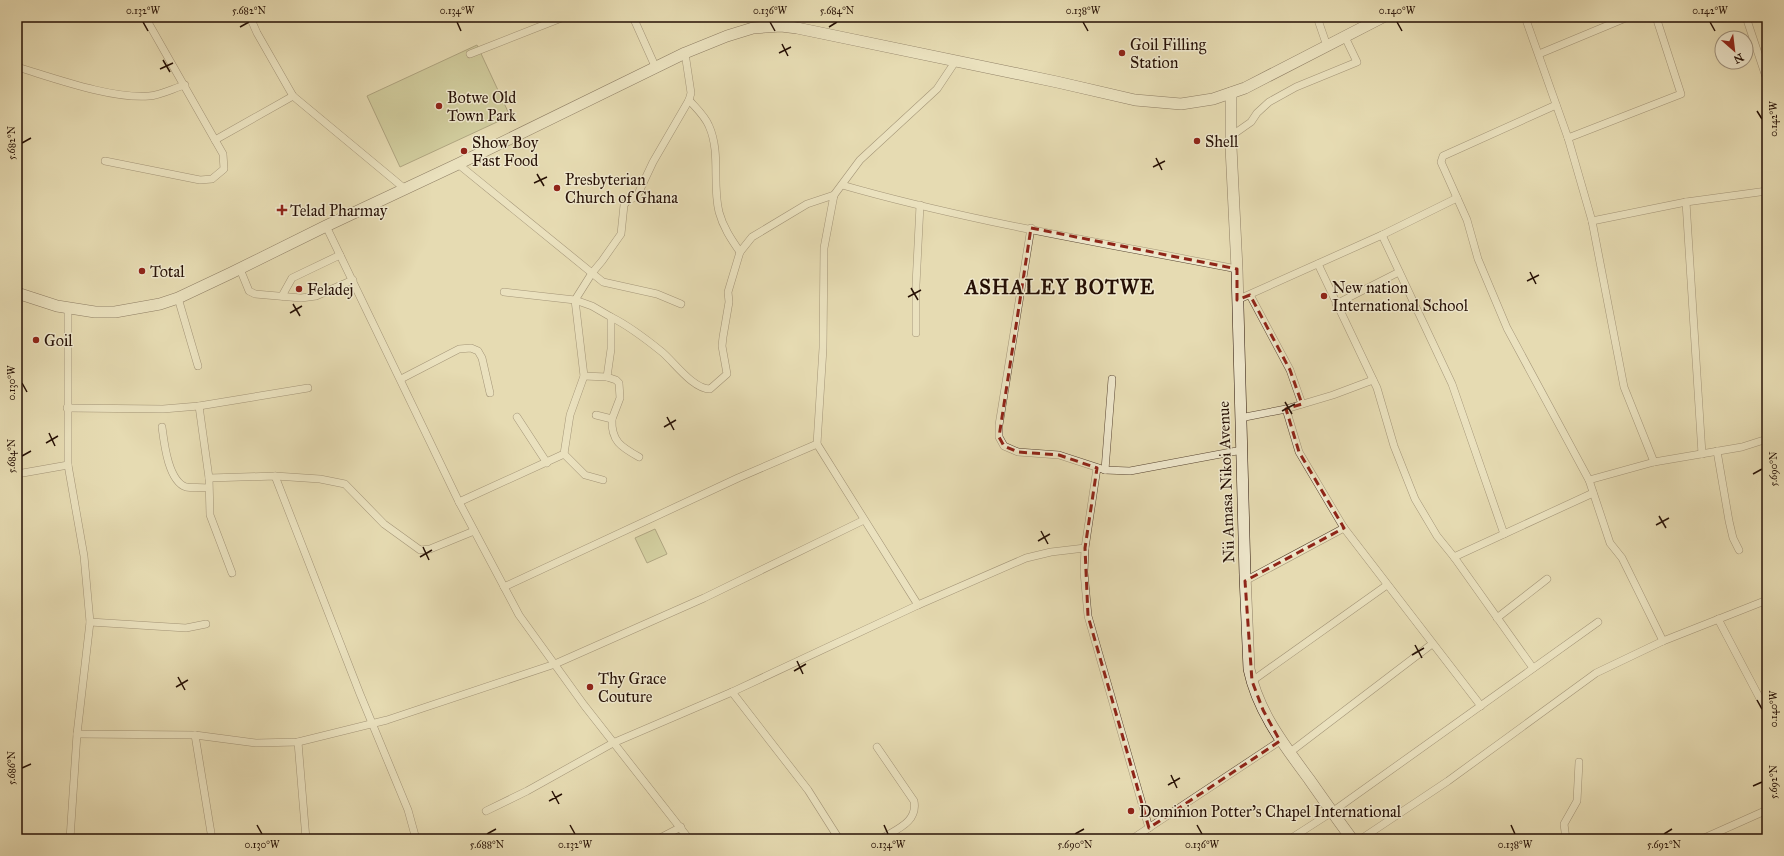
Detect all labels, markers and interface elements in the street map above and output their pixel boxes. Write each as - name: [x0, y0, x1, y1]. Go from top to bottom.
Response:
- text: 0.132°W: [126, 5, 160, 17]
- text: 5.682°N: [232, 5, 266, 17]
- text: 0.134°W: [440, 5, 475, 17]
- text: 0.136°W: [753, 5, 788, 17]
- text: 5.684°N: [820, 5, 855, 17]
- text: 0.138°W: [1066, 5, 1101, 17]
- text: 0.140°W: [1379, 5, 1416, 17]
- text: 0.142°W: [1692, 5, 1728, 17]
- north arrow: [1714, 30, 1754, 70]
- place label: Goil Filling Station: [1130, 35, 1207, 72]
- marker: Goil Filling Station: [1117, 48, 1127, 58]
- text: N: [1731, 50, 1746, 67]
- place label: Botwe Old Town Park: [447, 88, 517, 125]
- marker: Botwe Old Town Park: [434, 101, 444, 111]
- text: 0.142°W: [1768, 101, 1780, 137]
- text: 5.682°N: [6, 126, 18, 160]
- place label: Shell: [1205, 132, 1239, 151]
- place label: Show Boy Fast Food: [472, 133, 539, 170]
- marker: Shell: [1192, 136, 1202, 146]
- marker: Show Boy Fast Food: [459, 146, 469, 156]
- place label: Presbyterian Church of Ghana: [565, 170, 678, 207]
- marker: Presbyterian Church of Ghana: [552, 183, 562, 193]
- place label: Telad Pharmay: [290, 201, 388, 220]
- marker: Telad Pharmay: [277, 205, 287, 215]
- place label: Total: [150, 262, 185, 281]
- marker: Total: [137, 266, 147, 276]
- district label: ASHALEY BOTWE: [963, 275, 1155, 299]
- place label: New nation International School: [1332, 278, 1469, 315]
- place label: Feladej: [307, 280, 353, 299]
- marker: Feladej: [294, 284, 304, 294]
- marker: New nation International School: [1319, 291, 1329, 301]
- place label: Goil: [44, 331, 73, 350]
- marker: Goil: [31, 335, 41, 345]
- text: 0.130°W: [6, 365, 18, 400]
- street label: Nii Amasa Nikoi Avenue: [1214, 400, 1238, 563]
- text: 5.684°N: [6, 438, 18, 473]
- text: 5.690°N: [1768, 451, 1780, 486]
- place label: Thy Grace Couture: [598, 669, 667, 706]
- marker: Thy Grace Couture: [585, 682, 595, 692]
- text: 0.140°W: [1768, 690, 1780, 727]
- text: 5.686°N: [6, 750, 18, 785]
- text: 5.692°N: [1768, 764, 1780, 799]
- place label: Dominion Potter's Chapel International: [1139, 802, 1402, 821]
- marker: Dominion Potter's Chapel International: [1126, 806, 1136, 816]
- text: 0.130°W: [245, 839, 280, 851]
- text: 5.688°N: [470, 839, 505, 851]
- text: 0.132°W: [558, 839, 592, 851]
- text: 0.134°W: [871, 839, 906, 851]
- text: 5.690°N: [1058, 839, 1093, 851]
- text: 0.136°W: [1185, 839, 1220, 851]
- text: 0.138°W: [1498, 839, 1533, 851]
- text: 5.692°N: [1647, 839, 1682, 851]

